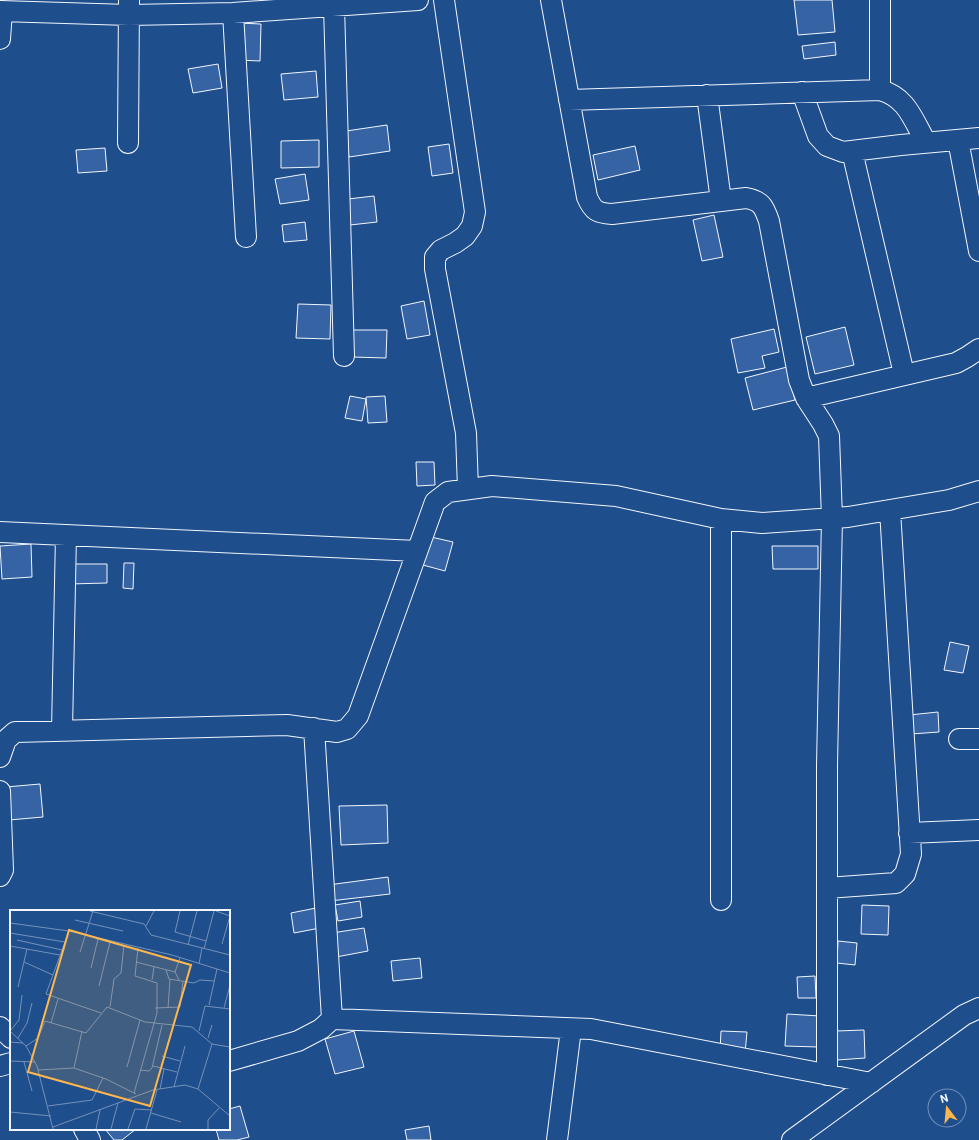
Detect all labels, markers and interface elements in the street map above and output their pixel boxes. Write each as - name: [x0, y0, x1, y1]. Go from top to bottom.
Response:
- inset map: [10, 910, 230, 1130]
- north arrow: [927, 1088, 967, 1128]
- text: N: [939, 1091, 950, 1106]

